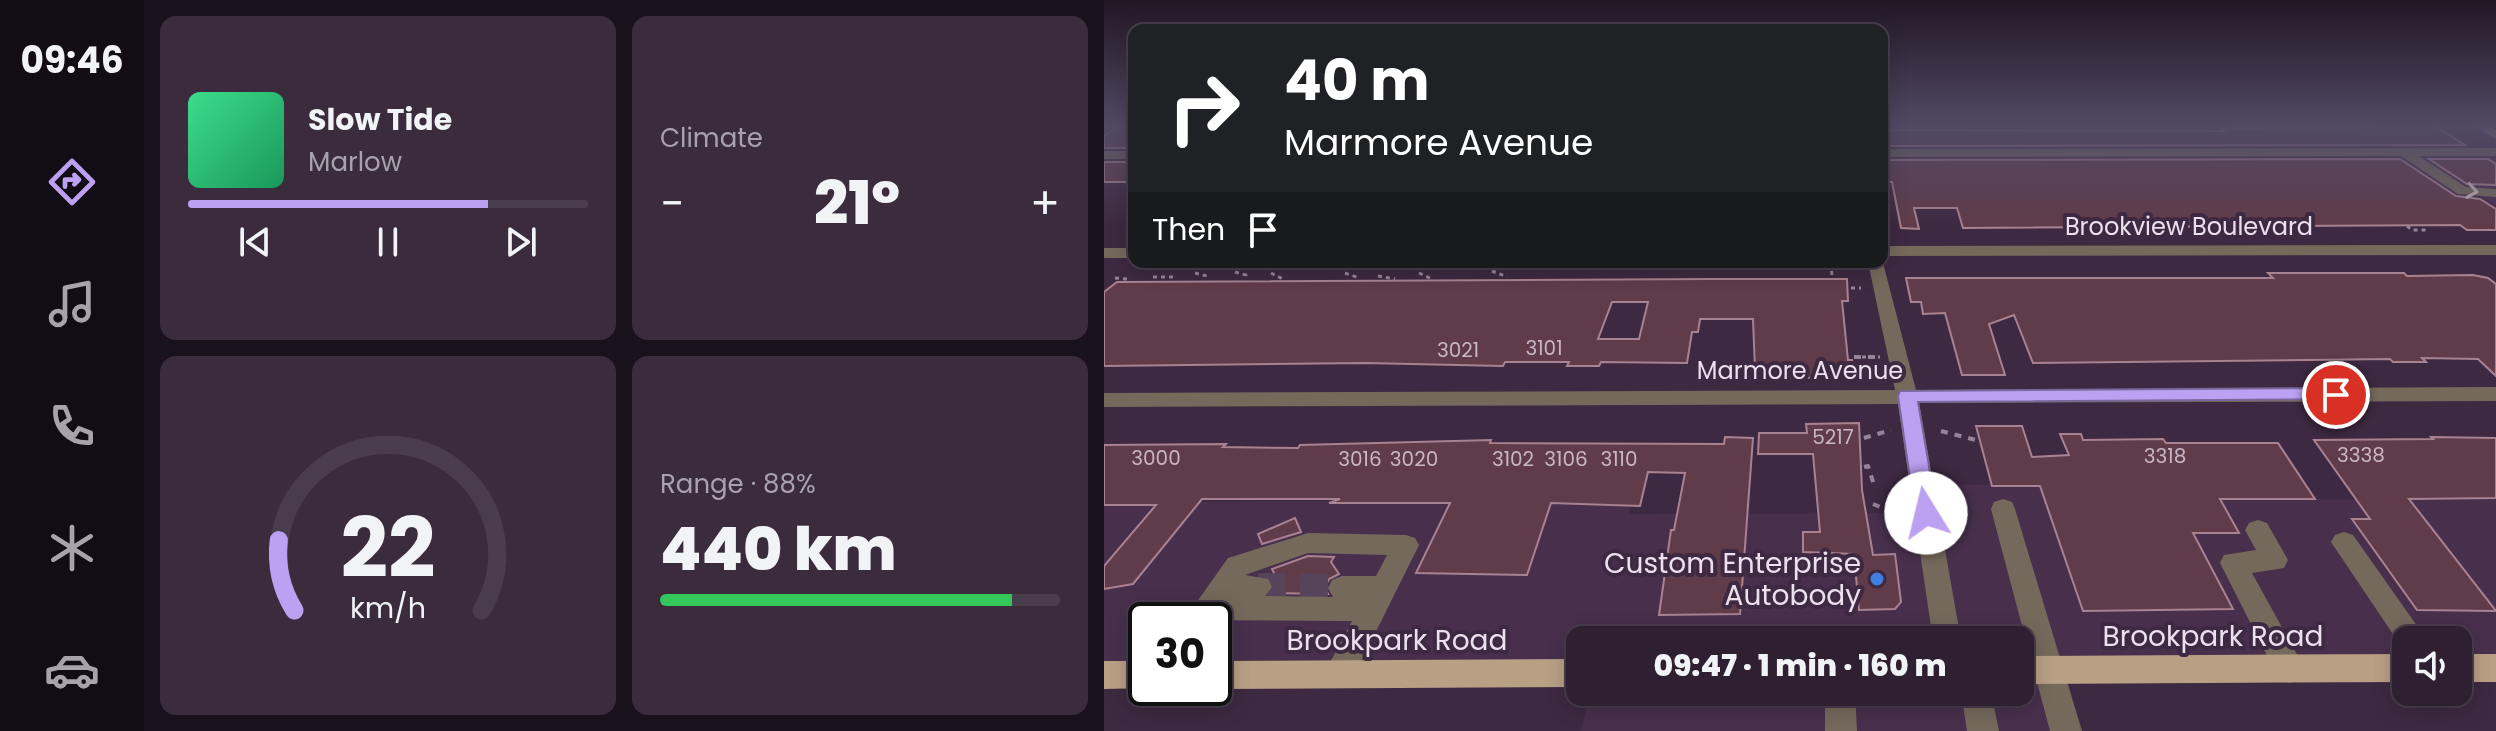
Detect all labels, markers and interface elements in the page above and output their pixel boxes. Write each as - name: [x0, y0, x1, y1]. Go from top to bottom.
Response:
- text: 09:46: [20, 35, 124, 86]
- text: 40 m: [1284, 41, 1430, 120]
- icon: right: [1152, 56, 1256, 160]
- text: Slow Tide: [308, 98, 452, 141]
- text: Marmore Avenue: [1284, 117, 1593, 168]
- text: Climate: [660, 120, 763, 156]
- text: Marlow: [308, 144, 402, 180]
- icon: directions: [44, 154, 100, 210]
- text: 21°: [814, 161, 900, 245]
- text: −: [660, 173, 684, 234]
- text: +: [1030, 173, 1060, 234]
- one-way arrow: [2466, 182, 2479, 199]
- text: Then: [1152, 208, 1225, 251]
- icon: arrive: [1241, 208, 1285, 252]
- street label: Brookview Boulevard: [2065, 210, 2313, 243]
- icon: previous: [233, 220, 277, 264]
- icon: pause: [366, 220, 410, 264]
- icon: next: [499, 220, 543, 264]
- icon: music: [44, 276, 100, 332]
- house number: 3101: [1525, 334, 1563, 362]
- house number: 3021: [1437, 336, 1479, 364]
- street label: Marmore Avenue: [1697, 354, 1903, 387]
- pin: [2302, 361, 2370, 429]
- icon: arrive: [2314, 373, 2358, 417]
- icon: phone: [44, 398, 100, 454]
- house number: 5217: [1812, 423, 1854, 451]
- house number: 3338: [2337, 441, 2385, 469]
- house number: 3318: [2144, 442, 2186, 470]
- house number: 3000: [1131, 444, 1181, 472]
- house number: 3016: [1338, 445, 1382, 473]
- house number: 3020: [1390, 445, 1438, 473]
- house number: 3102: [1492, 445, 1534, 473]
- house number: 3106: [1544, 445, 1588, 473]
- house number: 3110: [1600, 445, 1638, 473]
- text: Range · 88%: [660, 466, 816, 502]
- position arrow: [1884, 471, 1968, 555]
- text: 22: [340, 490, 436, 606]
- text: 440 km: [660, 507, 897, 591]
- icon: climate: [44, 520, 100, 576]
- place label: Custom Enterprise Autobody: [1604, 544, 1861, 615]
- marker: Custom Enterprise Autobody: [1868, 570, 1886, 588]
- text: km/h: [350, 588, 426, 628]
- speed limit sign: 30: [1128, 602, 1232, 706]
- street label: Brookpark Road: [2103, 617, 2323, 656]
- street label: Brookpark Road: [1287, 621, 1507, 660]
- map controls: [2392, 626, 2472, 706]
- button: sound: [2392, 626, 2472, 706]
- icon: car: [44, 642, 100, 698]
- text: 09:47 · 1 min · 160 m: [1653, 644, 1947, 687]

